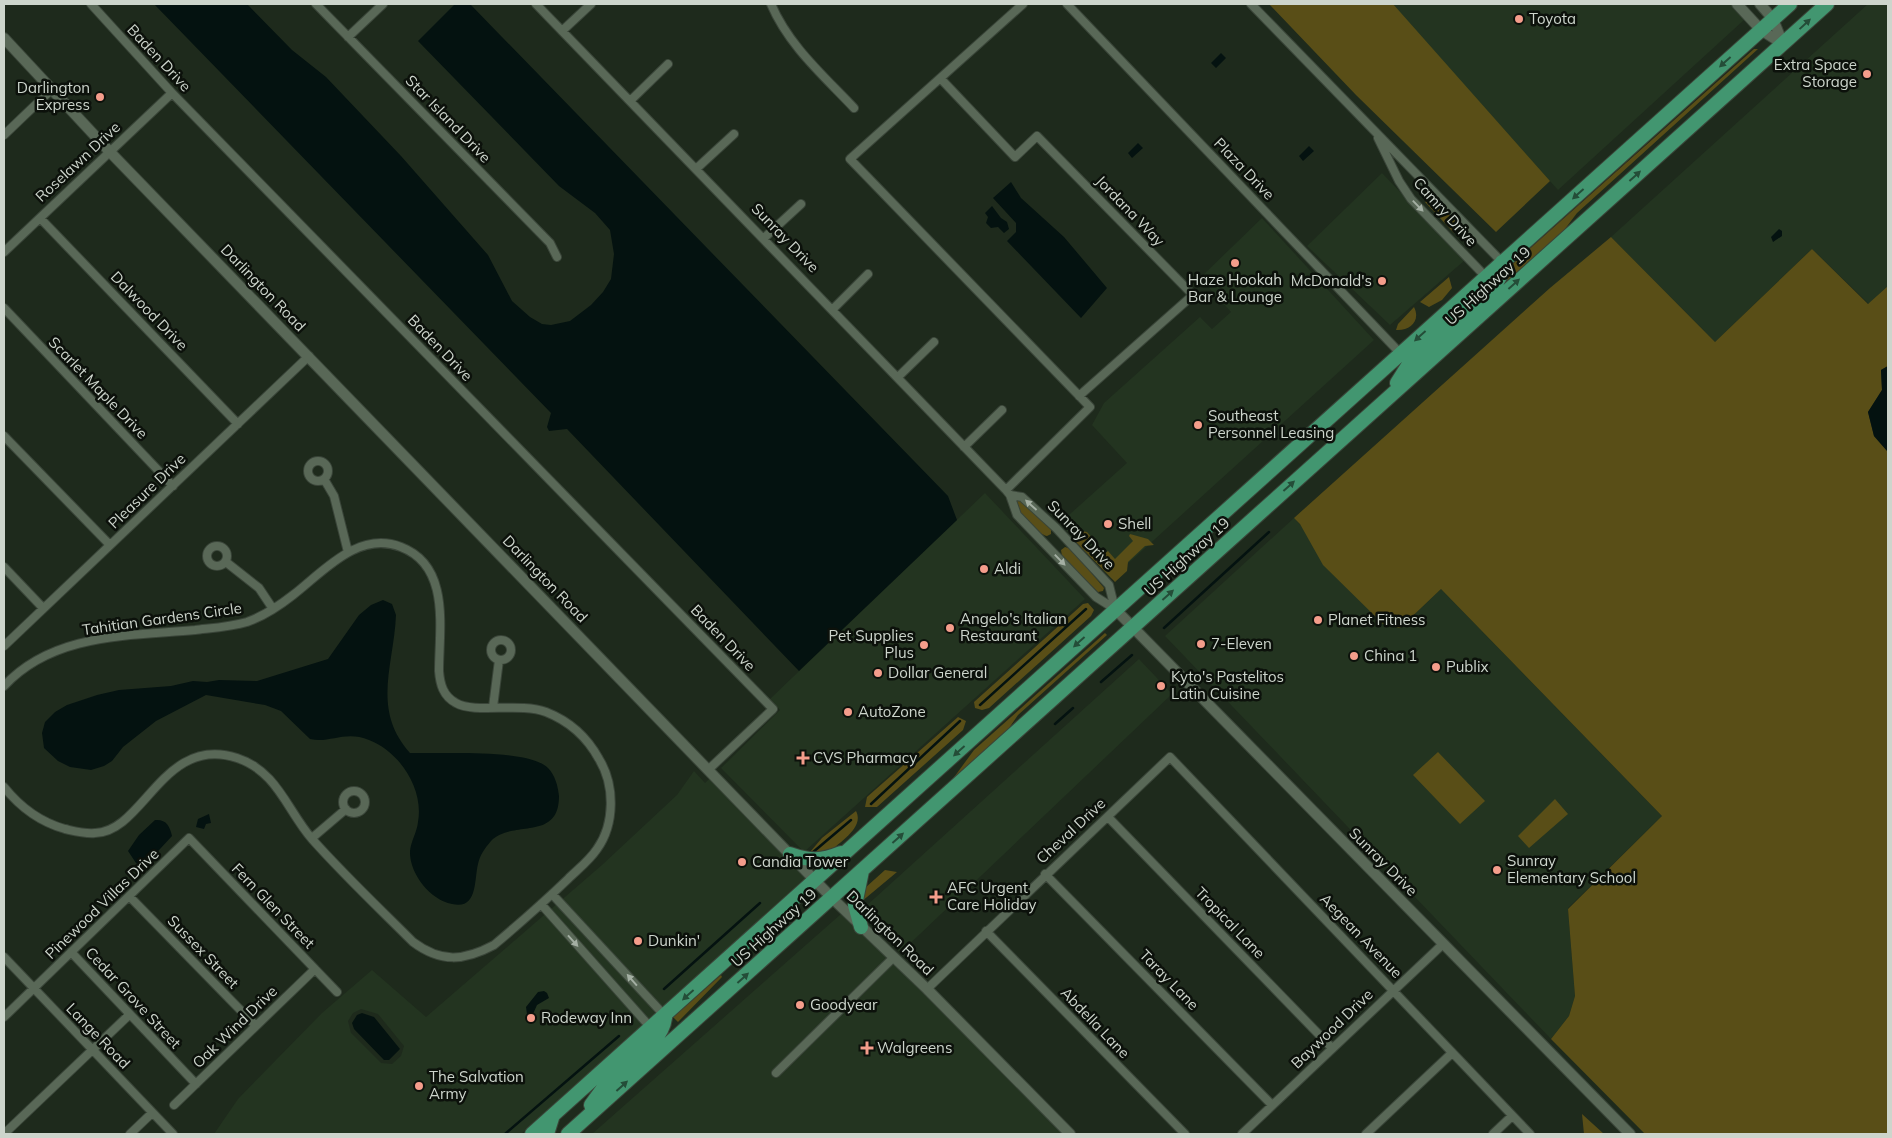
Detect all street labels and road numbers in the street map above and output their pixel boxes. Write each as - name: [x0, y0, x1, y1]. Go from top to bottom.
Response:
- street label: Baden Drive: [123, 20, 195, 95]
- street label: Star Island Drive: [402, 71, 495, 167]
- street label: Roselawn Drive: [31, 118, 124, 206]
- street label: Plaza Drive: [1210, 134, 1279, 204]
- street label: Jordana Way: [1092, 171, 1169, 250]
- street label: Camry Drive: [1409, 173, 1481, 250]
- street label: Sunray Drive: [748, 199, 823, 276]
- street label: Darlington Road: [217, 240, 310, 335]
- street label: US Highway 19: [1441, 242, 1534, 329]
- street label: Dalwood Drive: [107, 267, 192, 354]
- street label: Baden Drive: [404, 310, 477, 385]
- street label: Scarlet Maple Drive: [45, 333, 152, 443]
- street label: Pleasure Drive: [104, 449, 189, 532]
- street label: Sunray Drive: [1044, 496, 1119, 573]
- street label: US Highway 19: [1140, 513, 1233, 600]
- street label: Darlington Road: [499, 531, 592, 626]
- street label: Tahitian Gardens Circle: [81, 598, 243, 639]
- street label: Baden Drive: [687, 600, 760, 675]
- street label: Cheval Drive: [1032, 794, 1109, 867]
- street label: Sunray Drive: [1345, 823, 1422, 900]
- street label: Pinewood Villas Drive: [41, 844, 163, 963]
- street label: Fern Glen Street: [228, 859, 319, 952]
- street label: Tropical Lane: [1191, 883, 1269, 962]
- street label: US Highway 19: [727, 884, 820, 971]
- street label: Darlington Road: [843, 886, 938, 979]
- street label: Aegean Avenue: [1316, 889, 1406, 982]
- street label: Sussex Street: [164, 911, 243, 992]
- street label: Cedar Grove Street: [82, 943, 185, 1052]
- street label: Taray Lane: [1136, 945, 1203, 1014]
- street label: Oak Wind Drive: [188, 981, 281, 1072]
- street label: Abdella Lane: [1057, 983, 1134, 1062]
- street label: Baywood Drive: [1287, 985, 1377, 1072]
- street label: Lange Road: [62, 999, 134, 1072]

